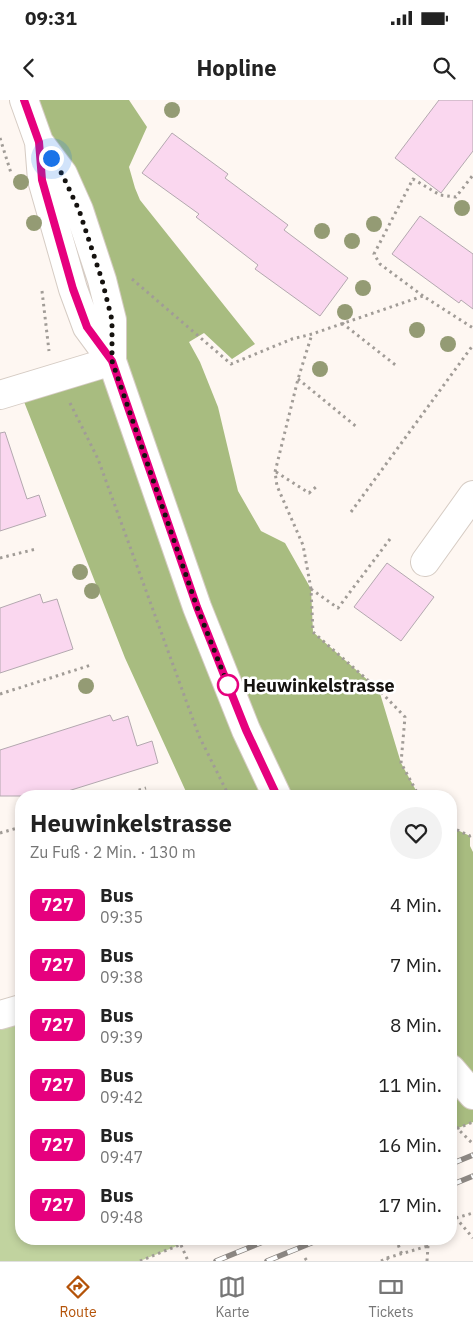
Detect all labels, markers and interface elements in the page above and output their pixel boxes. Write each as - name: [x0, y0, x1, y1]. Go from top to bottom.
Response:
- text: 09:31: [25, 6, 77, 30]
- text: Hopline: [196, 53, 277, 82]
- icon: back: [15, 54, 43, 82]
- icon: search: [430, 54, 458, 82]
- your location: [39, 146, 64, 171]
- marker: Heuwinkelstrasse: [217, 674, 239, 696]
- place label: Heuwinkelstrasse: [243, 674, 395, 697]
- text: Heuwinkelstrasse: [30, 807, 232, 839]
- button: heart: [390, 807, 442, 859]
- text: Zu Fuß · 2 Min. · 130 m: [30, 842, 196, 862]
- text: Bus: [100, 883, 134, 907]
- text: 727: [41, 893, 74, 916]
- text: 4 Min.: [390, 893, 442, 917]
- text: 09:35: [100, 907, 143, 927]
- text: Bus: [100, 943, 134, 967]
- text: 727: [41, 953, 74, 976]
- text: 7 Min.: [390, 953, 442, 977]
- text: 09:38: [100, 967, 143, 987]
- text: Bus: [100, 1003, 134, 1027]
- text: 727: [41, 1013, 74, 1036]
- text: 8 Min.: [390, 1013, 442, 1037]
- text: 09:39: [100, 1027, 143, 1047]
- text: Bus: [100, 1063, 134, 1087]
- text: 727: [41, 1073, 74, 1096]
- text: 11 Min.: [379, 1073, 442, 1097]
- text: 09:42: [100, 1087, 143, 1107]
- text: Bus: [100, 1123, 134, 1147]
- text: 727: [41, 1133, 74, 1156]
- text: 16 Min.: [379, 1133, 442, 1157]
- text: 09:47: [100, 1147, 143, 1167]
- text: Bus: [100, 1183, 134, 1207]
- text: 727: [41, 1193, 74, 1216]
- text: 17 Min.: [379, 1193, 442, 1217]
- text: 09:48: [100, 1207, 143, 1227]
- tab: Route: [59, 1273, 97, 1321]
- tab: Karte: [216, 1273, 249, 1321]
- tab: Tickets: [368, 1273, 414, 1321]

